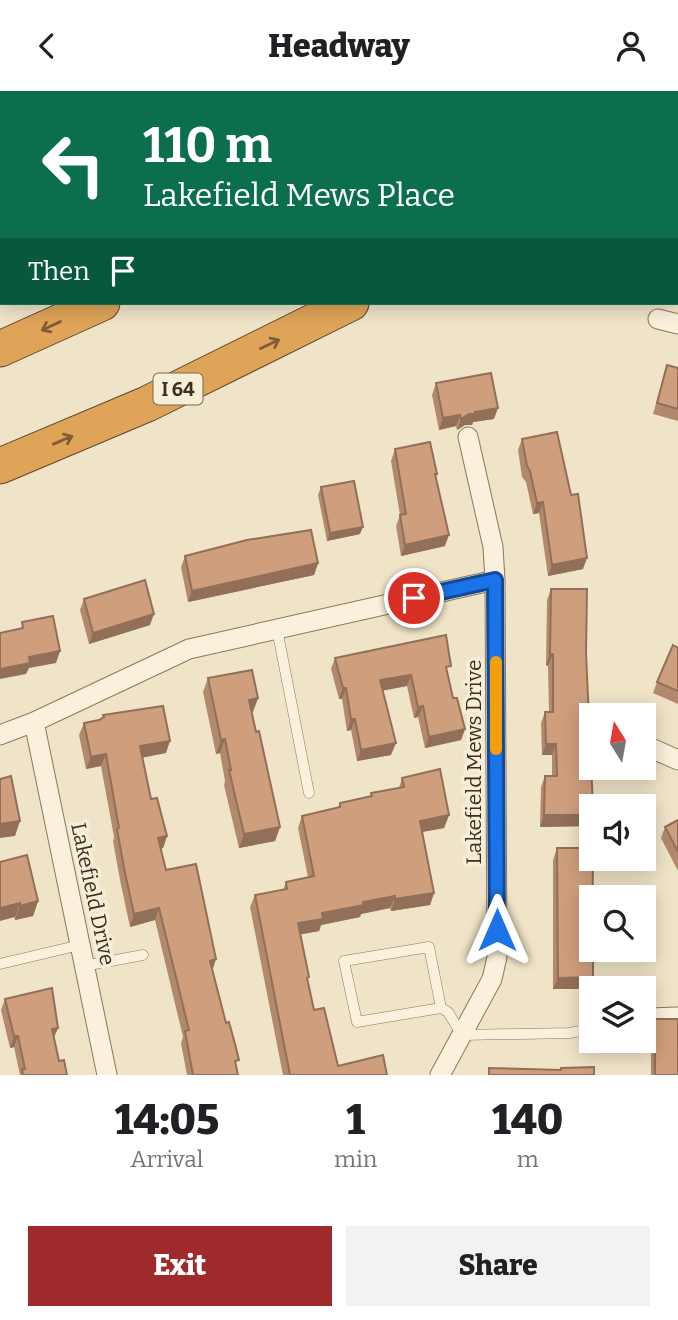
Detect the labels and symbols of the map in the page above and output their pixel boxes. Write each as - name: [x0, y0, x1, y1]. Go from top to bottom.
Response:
- one-way arrow: [41, 320, 62, 333]
- one-way arrow: [259, 337, 280, 351]
- road number: I 64: [154, 373, 202, 405]
- one-way arrow: [52, 433, 74, 446]
- pin: [384, 568, 444, 628]
- street label: Lakefield Mews Drive: [461, 659, 487, 865]
- north arrow: [579, 703, 656, 781]
- street label: Lakefield Drive: [65, 820, 121, 968]
- position arrow: [460, 893, 534, 967]

